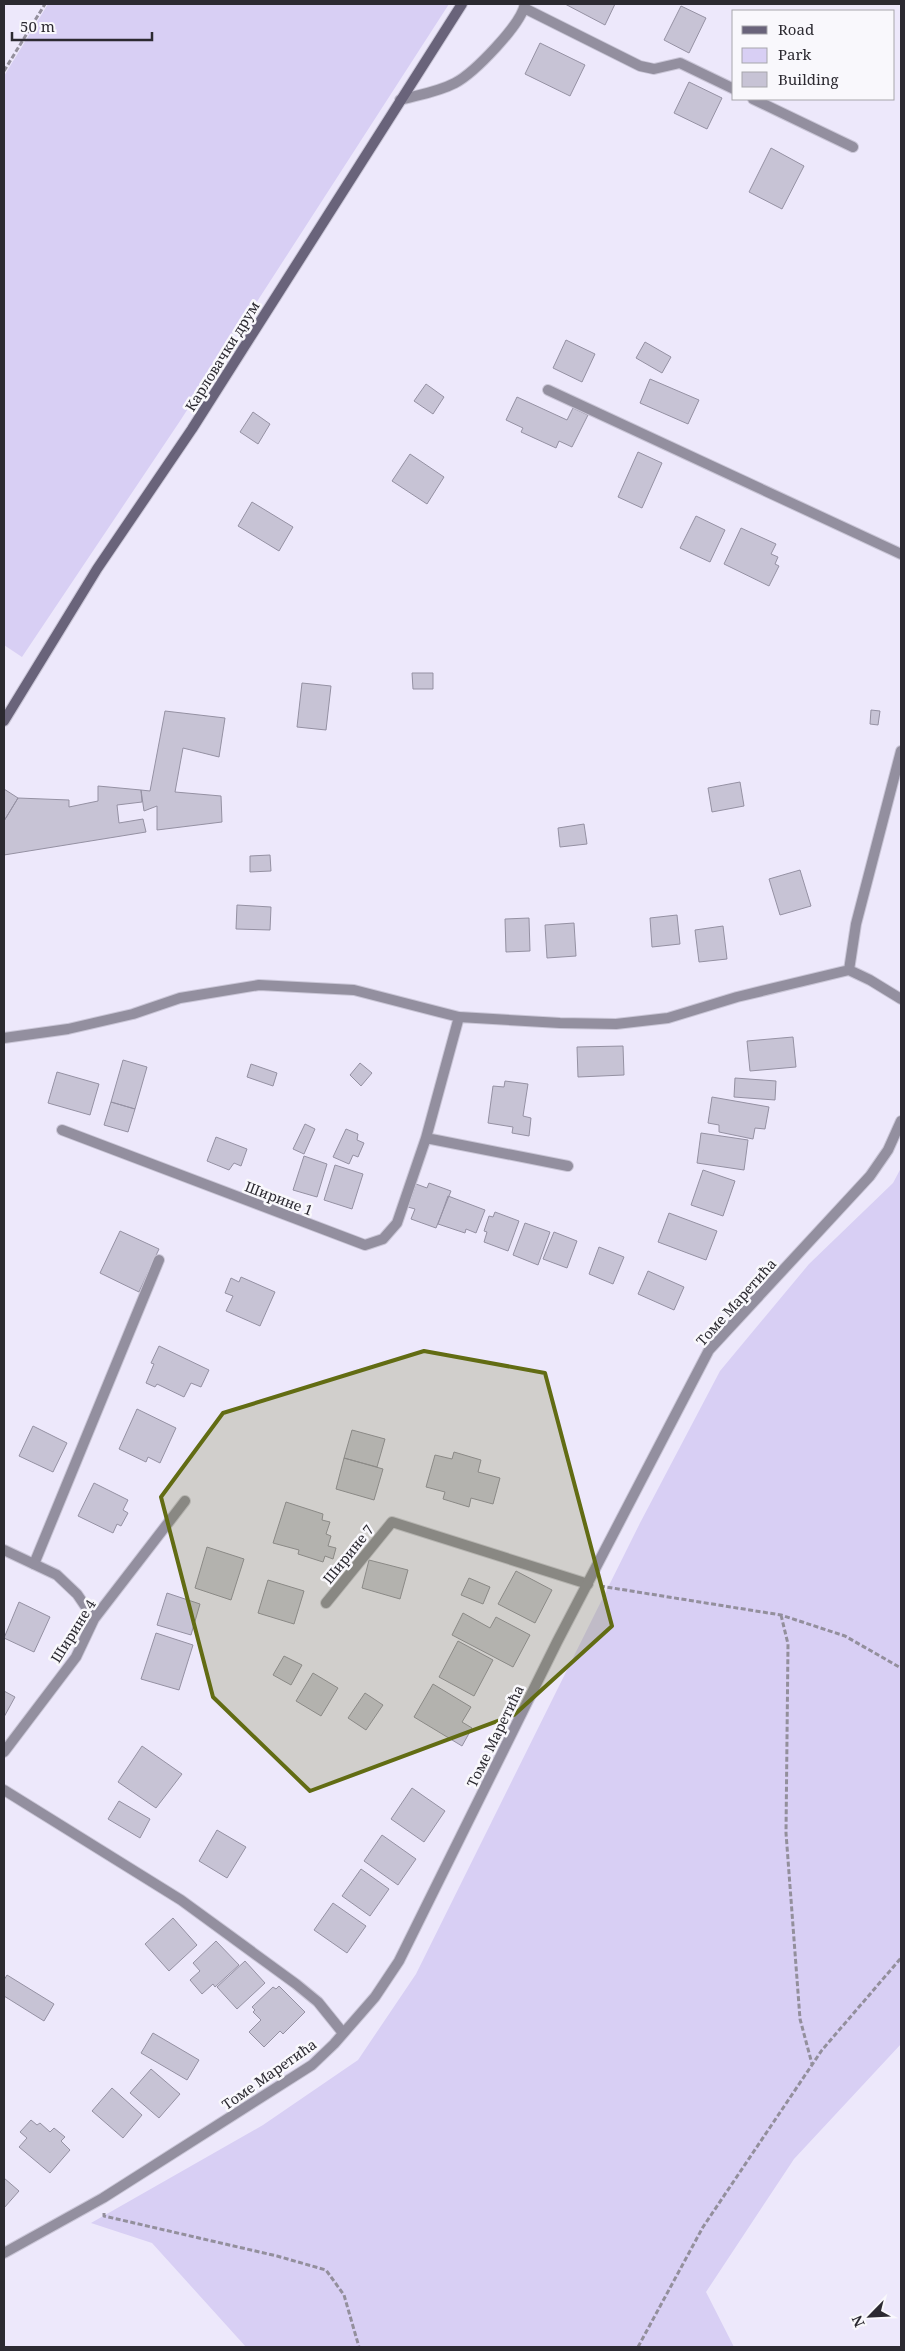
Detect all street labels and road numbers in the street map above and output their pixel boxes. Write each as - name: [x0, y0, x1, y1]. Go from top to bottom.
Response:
- street label: Карловачки друм: [180, 297, 264, 415]
- street label: Ширине 1: [242, 1176, 316, 1220]
- street label: Томе Маретића: [692, 1254, 780, 1350]
- street label: Ширине 7: [318, 1520, 378, 1588]
- street label: Ширине 4: [46, 1596, 100, 1666]
- street label: Томе Маретића: [462, 1682, 528, 1790]
- street label: Томе Маретића: [218, 2034, 320, 2114]

